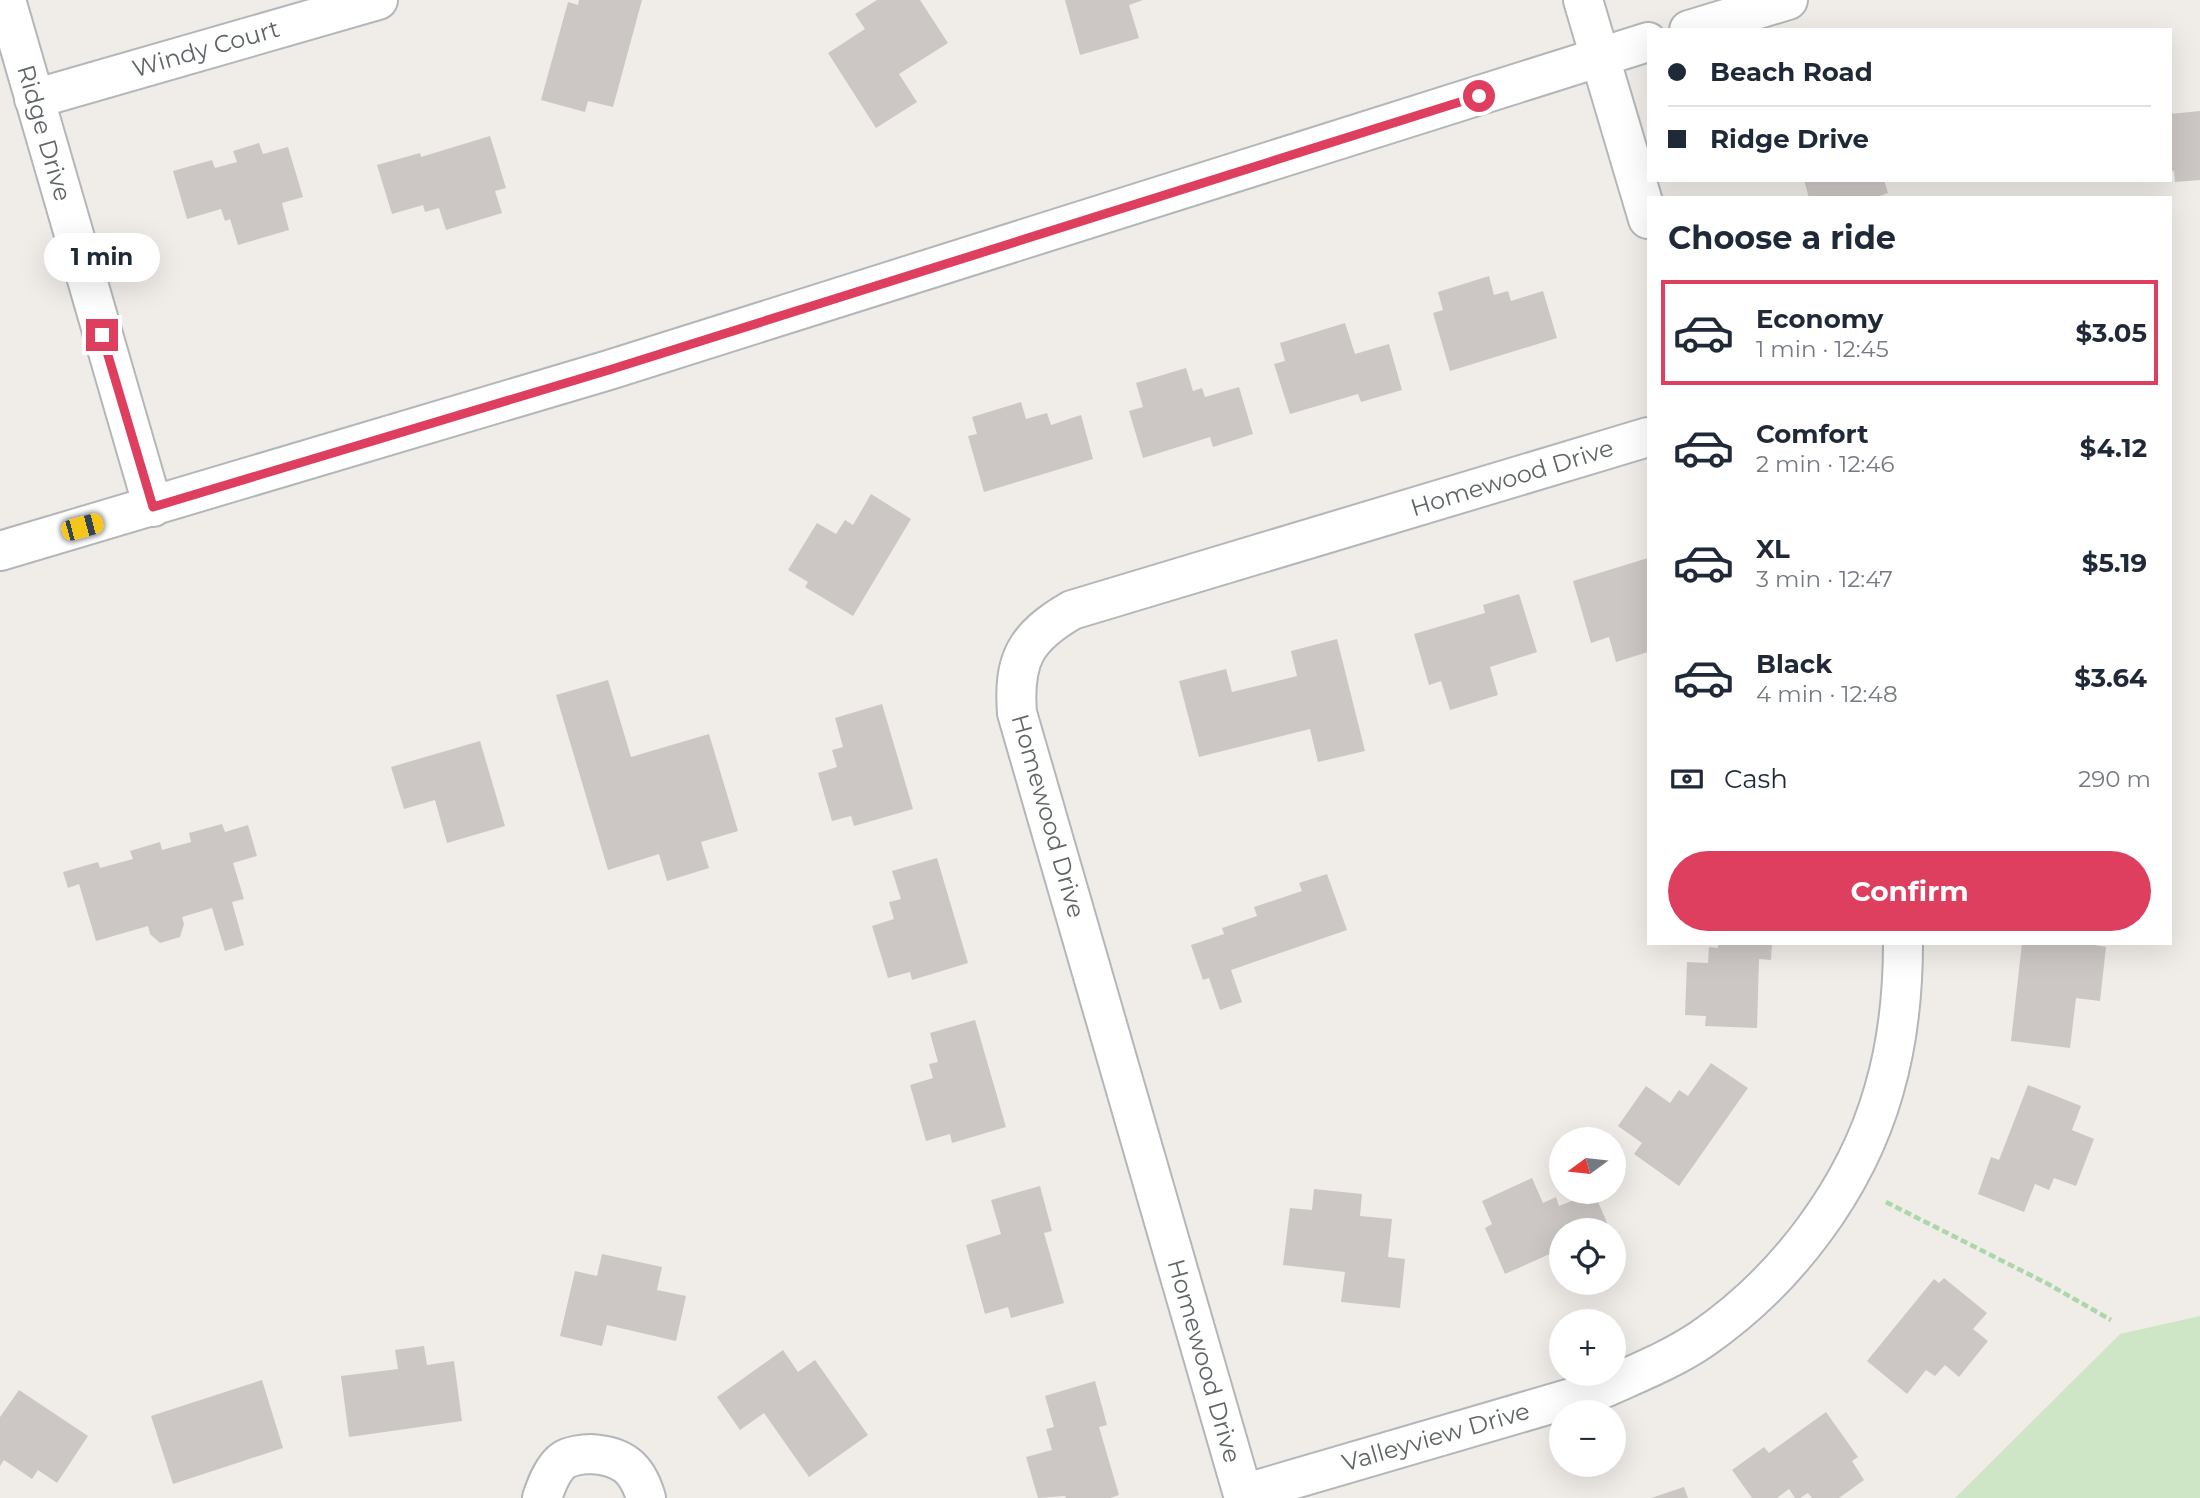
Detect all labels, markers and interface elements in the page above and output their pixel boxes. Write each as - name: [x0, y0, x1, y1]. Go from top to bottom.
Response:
- street label: Windy Court: [129, 14, 283, 83]
- text: Beach Road: [1710, 56, 1873, 88]
- street label: Ridge Drive: [11, 61, 78, 204]
- route start: [1463, 80, 1495, 112]
- text: Ridge Drive: [1710, 123, 1869, 155]
- text: Choose a ride: [1668, 218, 1896, 257]
- callout: 1 min: [44, 233, 160, 282]
- text: 1 min: [71, 243, 133, 271]
- icon: car: [1672, 301, 1735, 364]
- text: Economy: [1756, 303, 1883, 335]
- text: $3.05: [2076, 317, 2147, 349]
- route end: [86, 319, 118, 351]
- text: 1 min · 12:45: [1756, 335, 1889, 363]
- icon: car: [1672, 416, 1735, 479]
- text: Comfort: [1756, 418, 1868, 450]
- text: $4.12: [2080, 432, 2147, 464]
- street label: Homewood Drive: [1407, 433, 1617, 522]
- text: 2 min · 12:46: [1756, 450, 1895, 478]
- car: [59, 511, 106, 543]
- icon: car: [1672, 531, 1735, 594]
- text: XL: [1756, 533, 1790, 565]
- text: $5.19: [2082, 547, 2147, 579]
- text: 3 min · 12:47: [1756, 565, 1893, 593]
- icon: car: [1672, 646, 1735, 709]
- text: Black: [1756, 648, 1832, 680]
- text: $3.64: [2074, 662, 2147, 694]
- text: 4 min · 12:48: [1756, 680, 1898, 708]
- street label: Homewood Drive: [1006, 711, 1091, 921]
- icon: cash: [1668, 760, 1706, 798]
- text: Cash: [1724, 763, 1788, 795]
- text: 290 m: [2078, 765, 2151, 793]
- button: Confirm: [1668, 851, 2151, 931]
- north arrow: [1549, 1127, 1626, 1204]
- map controls: [1549, 1127, 1626, 1477]
- button: locate: [1549, 1218, 1626, 1295]
- street label: Homewood Drive: [1162, 1256, 1247, 1466]
- button: +: [1549, 1309, 1626, 1386]
- street label: Valleyview Drive: [1339, 1396, 1533, 1477]
- button: −: [1549, 1400, 1626, 1477]

